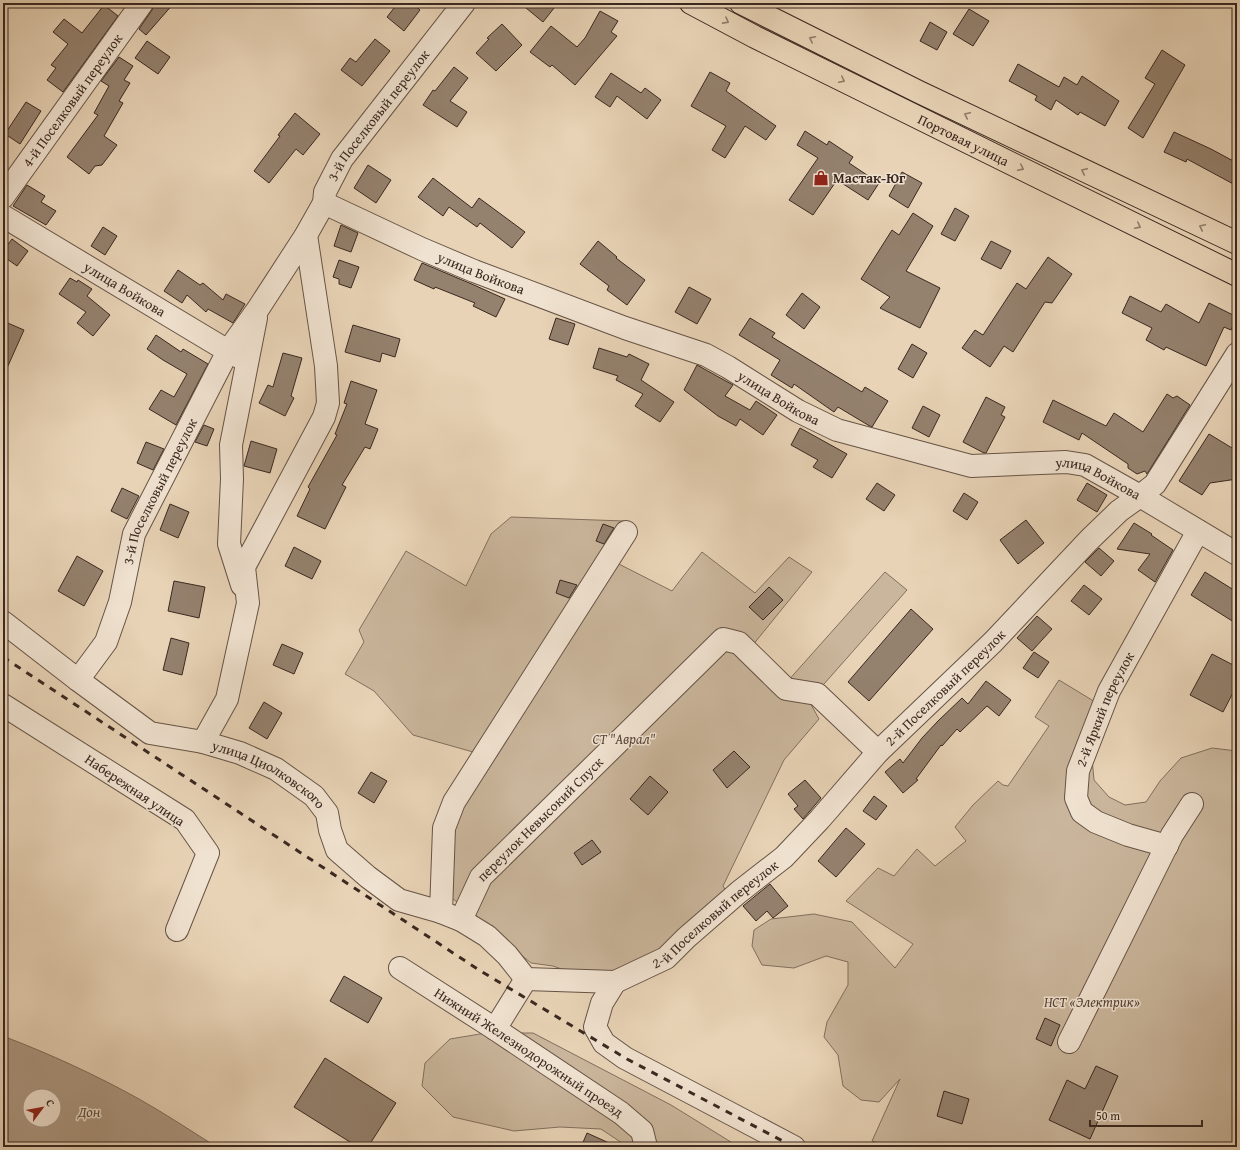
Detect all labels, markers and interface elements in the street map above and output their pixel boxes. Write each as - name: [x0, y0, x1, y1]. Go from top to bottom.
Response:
- one-way arrow: [721, 17, 729, 24]
- street label: 4-й Поселковый переулок: [18, 29, 127, 171]
- one-way arrow: [809, 36, 817, 44]
- street label: 3-й Поселковый переулок: [322, 45, 434, 185]
- one-way arrow: [837, 75, 845, 83]
- street label: Портовая улица: [915, 109, 1013, 171]
- one-way arrow: [964, 112, 971, 120]
- one-way arrow: [1017, 164, 1024, 171]
- place label: Мастак-Юг: [833, 168, 906, 188]
- one-way arrow: [1081, 168, 1089, 176]
- shop icon: Мастак-Юг: [812, 169, 830, 187]
- one-way arrow: [1133, 221, 1141, 229]
- one-way arrow: [1198, 224, 1206, 232]
- street label: улица Войкова: [433, 246, 528, 299]
- street label: улица Войкова: [79, 256, 170, 322]
- street label: улица Войкова: [733, 365, 823, 430]
- street label: 3-й Поселковый переулок: [118, 414, 202, 566]
- street label: улица Войкова: [1054, 452, 1145, 505]
- street label: 2-й Поселковый переулок: [880, 624, 1010, 750]
- street label: 2-й Яркий переулок: [1071, 648, 1139, 769]
- park label: СТ "Аврал": [593, 729, 656, 749]
- street label: улица Циолковского: [209, 735, 330, 813]
- street label: Набережная улица: [81, 749, 189, 831]
- street label: переулок Невысокий Спуск: [472, 752, 608, 886]
- street label: 2-й Поселковый переулок: [649, 855, 783, 973]
- street label: Нижний Железнодорожный проезд: [431, 983, 628, 1122]
- park label: НСТ «Электрик»: [1044, 992, 1140, 1012]
- north arrow: [22, 1088, 62, 1128]
- text: С: [42, 1096, 59, 1110]
- water label: Дон: [77, 1101, 101, 1122]
- scale bar: [1090, 1102, 1202, 1128]
- text: 50 m: [1096, 1107, 1120, 1124]

